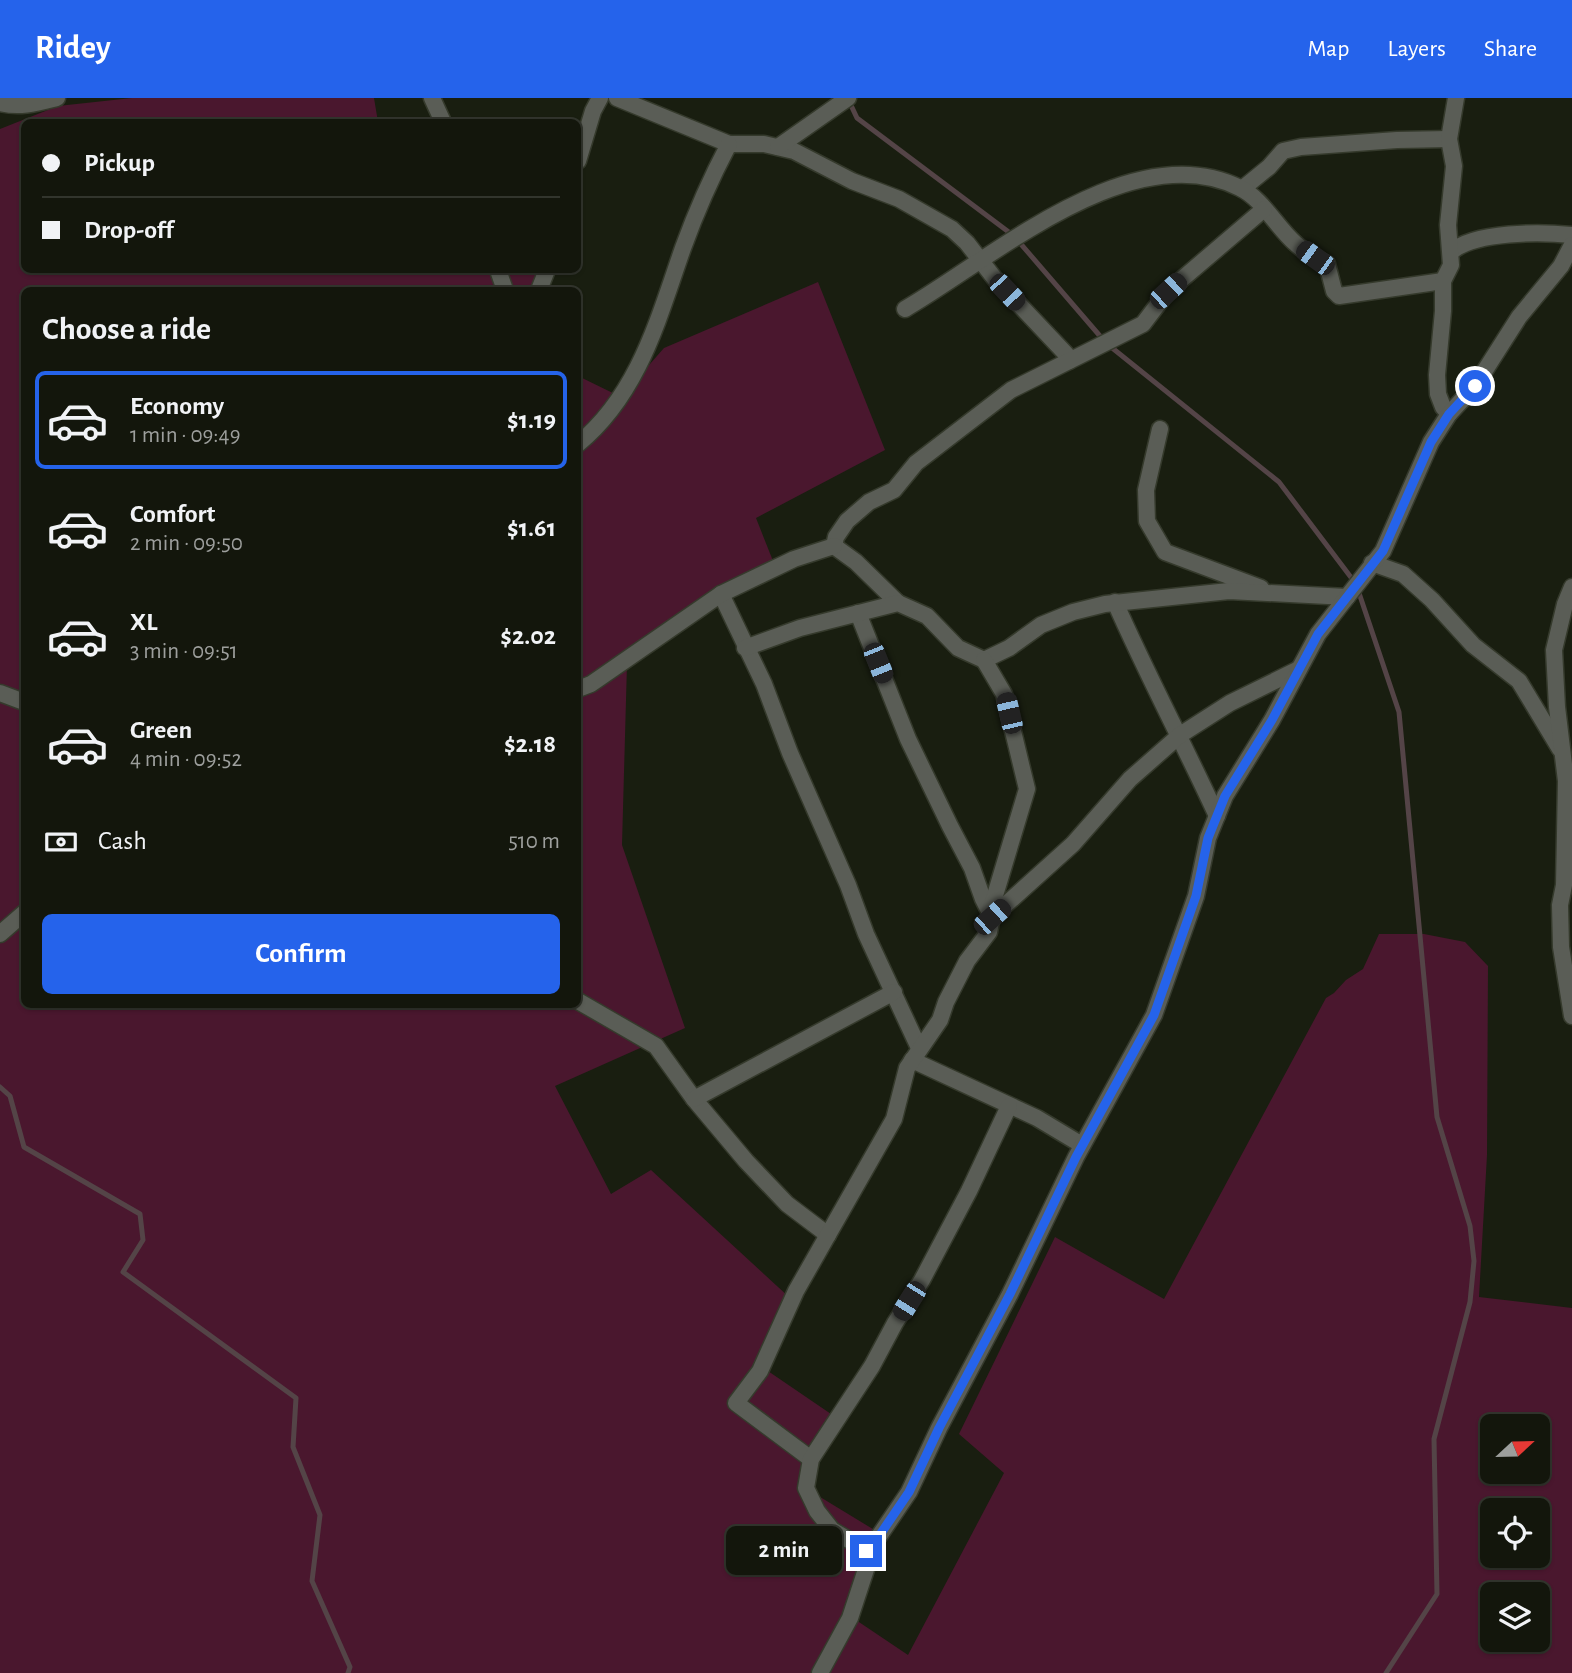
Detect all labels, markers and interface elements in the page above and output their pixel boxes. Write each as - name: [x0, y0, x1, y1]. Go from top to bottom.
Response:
- text: Ridey: [35, 32, 111, 65]
- text: Map: [1307, 37, 1349, 61]
- text: Layers: [1387, 37, 1446, 61]
- text: Share: [1484, 37, 1537, 61]
- text: Pickup: [84, 150, 155, 176]
- text: Drop-off: [84, 217, 173, 243]
- car: [1292, 237, 1339, 279]
- car: [985, 269, 1030, 315]
- car: [1146, 269, 1191, 313]
- text: Choose a ride: [42, 313, 211, 345]
- route start: [1459, 370, 1491, 402]
- icon: car: [46, 389, 109, 452]
- text: Economy: [130, 393, 224, 419]
- text: $1.19: [507, 407, 556, 433]
- text: 1 min · 09:49: [130, 424, 241, 447]
- icon: car: [46, 497, 109, 560]
- text: Comfort: [130, 501, 215, 527]
- text: $1.61: [507, 515, 556, 541]
- text: 2 min · 09:50: [130, 532, 243, 555]
- icon: car: [46, 605, 109, 668]
- text: XL: [130, 609, 157, 635]
- text: $2.02: [500, 623, 556, 649]
- text: 3 min · 09:51: [130, 640, 238, 663]
- car: [861, 640, 896, 686]
- car: [995, 690, 1024, 736]
- icon: car: [46, 713, 109, 776]
- text: Green: [130, 717, 192, 743]
- text: $2.18: [504, 731, 556, 757]
- text: 4 min · 09:52: [130, 748, 242, 771]
- icon: cash: [42, 823, 80, 861]
- text: Cash: [98, 828, 147, 854]
- text: 510 m: [508, 830, 560, 853]
- car: [970, 895, 1015, 939]
- button: Confirm: [42, 914, 560, 994]
- car: [889, 1278, 930, 1324]
- north arrow: [1480, 1414, 1550, 1484]
- map controls: [1480, 1414, 1550, 1652]
- button: locate: [1480, 1498, 1550, 1568]
- callout: 2 min: [726, 1526, 842, 1576]
- route end: [850, 1535, 882, 1567]
- text: 2 min: [758, 1539, 810, 1562]
- button: layers: [1480, 1582, 1550, 1652]

